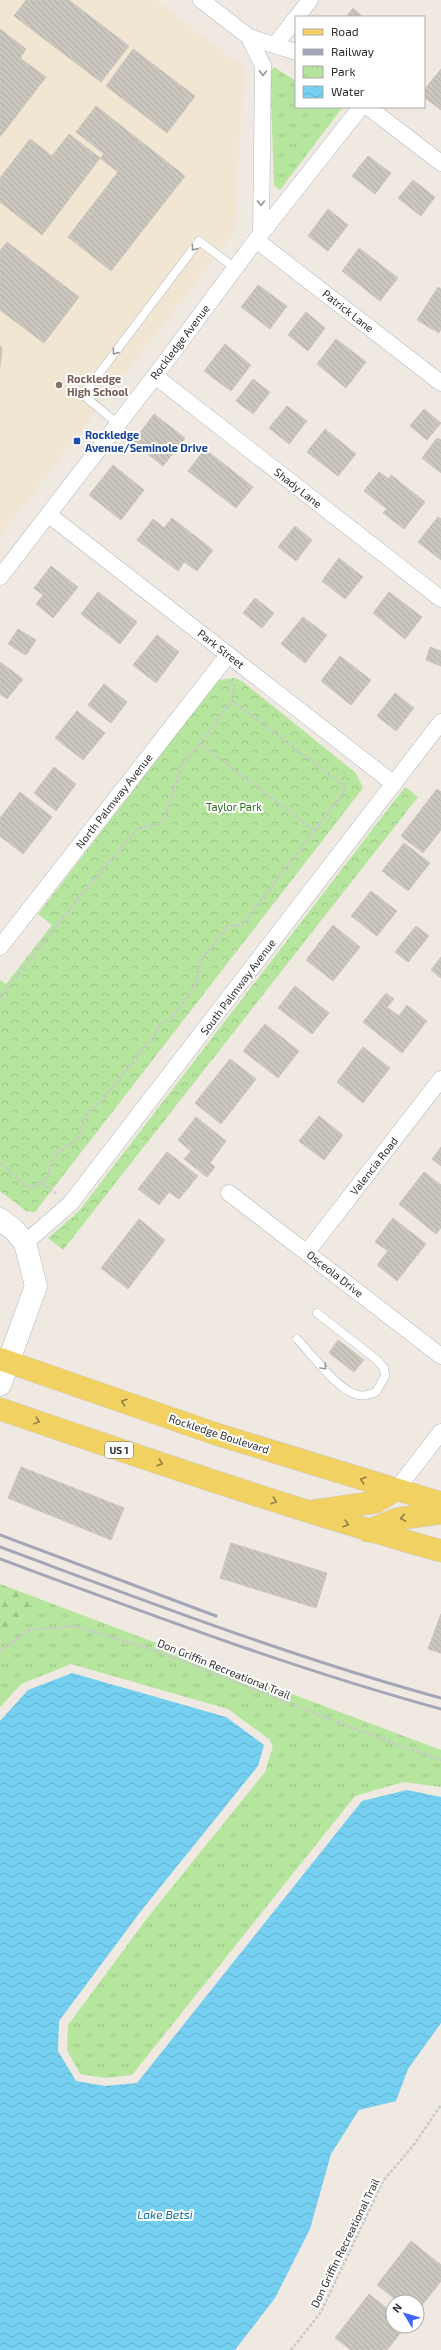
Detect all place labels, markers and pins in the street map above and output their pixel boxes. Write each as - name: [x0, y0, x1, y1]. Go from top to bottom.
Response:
- place label: Rockledge High School: [67, 372, 129, 398]
- marker: Rockledge High School: [54, 380, 64, 390]
- place label: Rockledge Avenue/Seminole Drive: [85, 428, 208, 454]
- marker: Rockledge Avenue/Seminole Drive: [72, 436, 82, 446]

